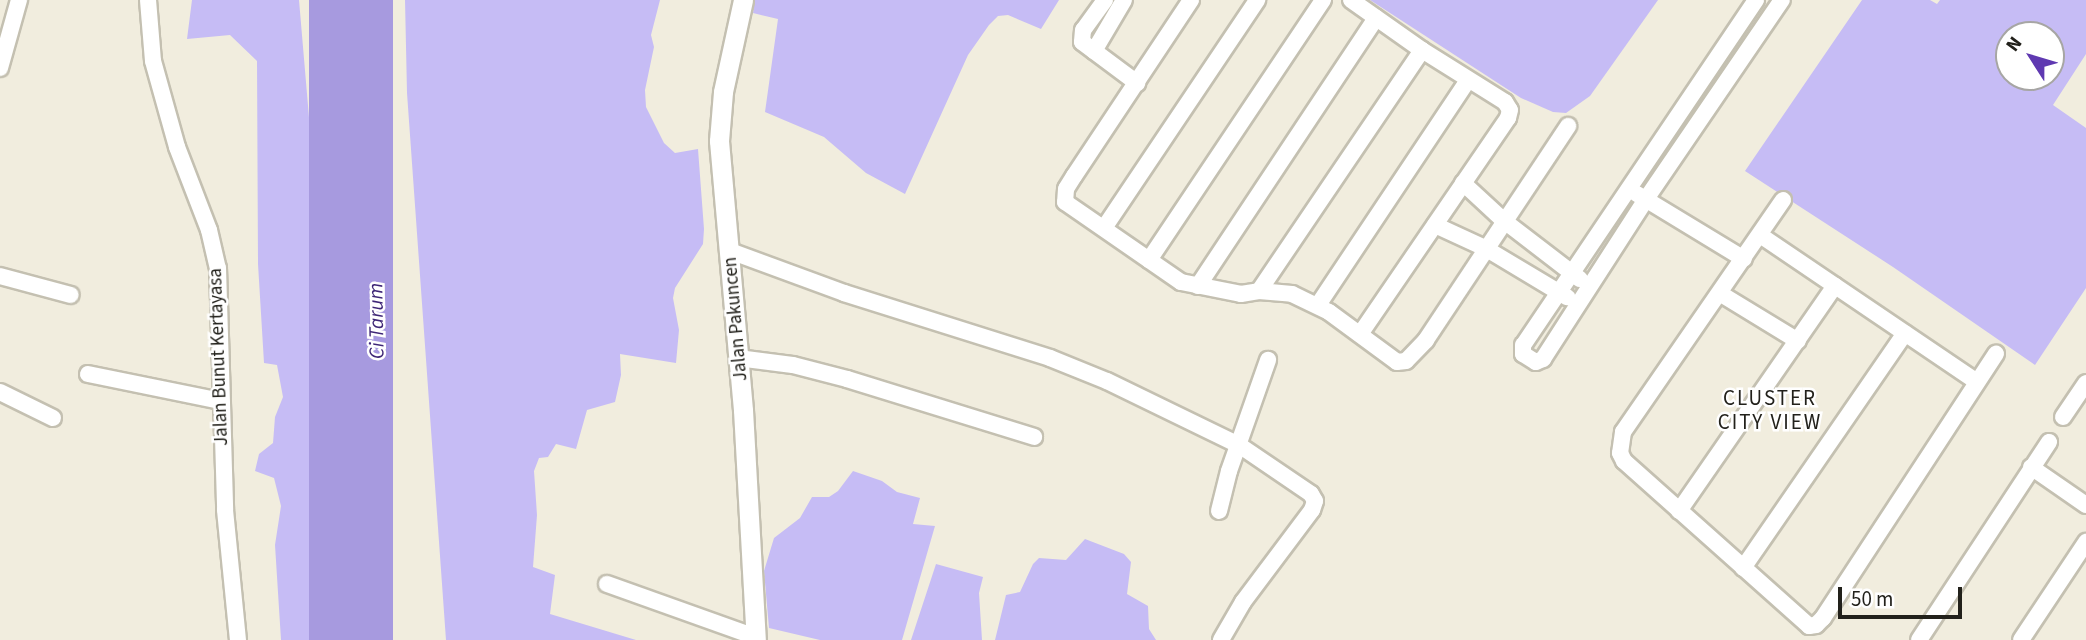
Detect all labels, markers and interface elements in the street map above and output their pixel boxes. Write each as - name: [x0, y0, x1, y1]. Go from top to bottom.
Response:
- north arrow: [1995, 21, 2065, 91]
- text: N: [2000, 31, 2029, 57]
- street label: Jalan Pakuncen: [719, 256, 753, 382]
- street label: Jalan Bunut Kertayasa: [205, 268, 233, 446]
- water label: Ci Tarum: [363, 283, 389, 359]
- district label: CLUSTER CITY VIEW: [1719, 385, 1821, 435]
- scale bar: [1841, 574, 1965, 618]
- text: 50 m: [1851, 584, 1893, 614]

